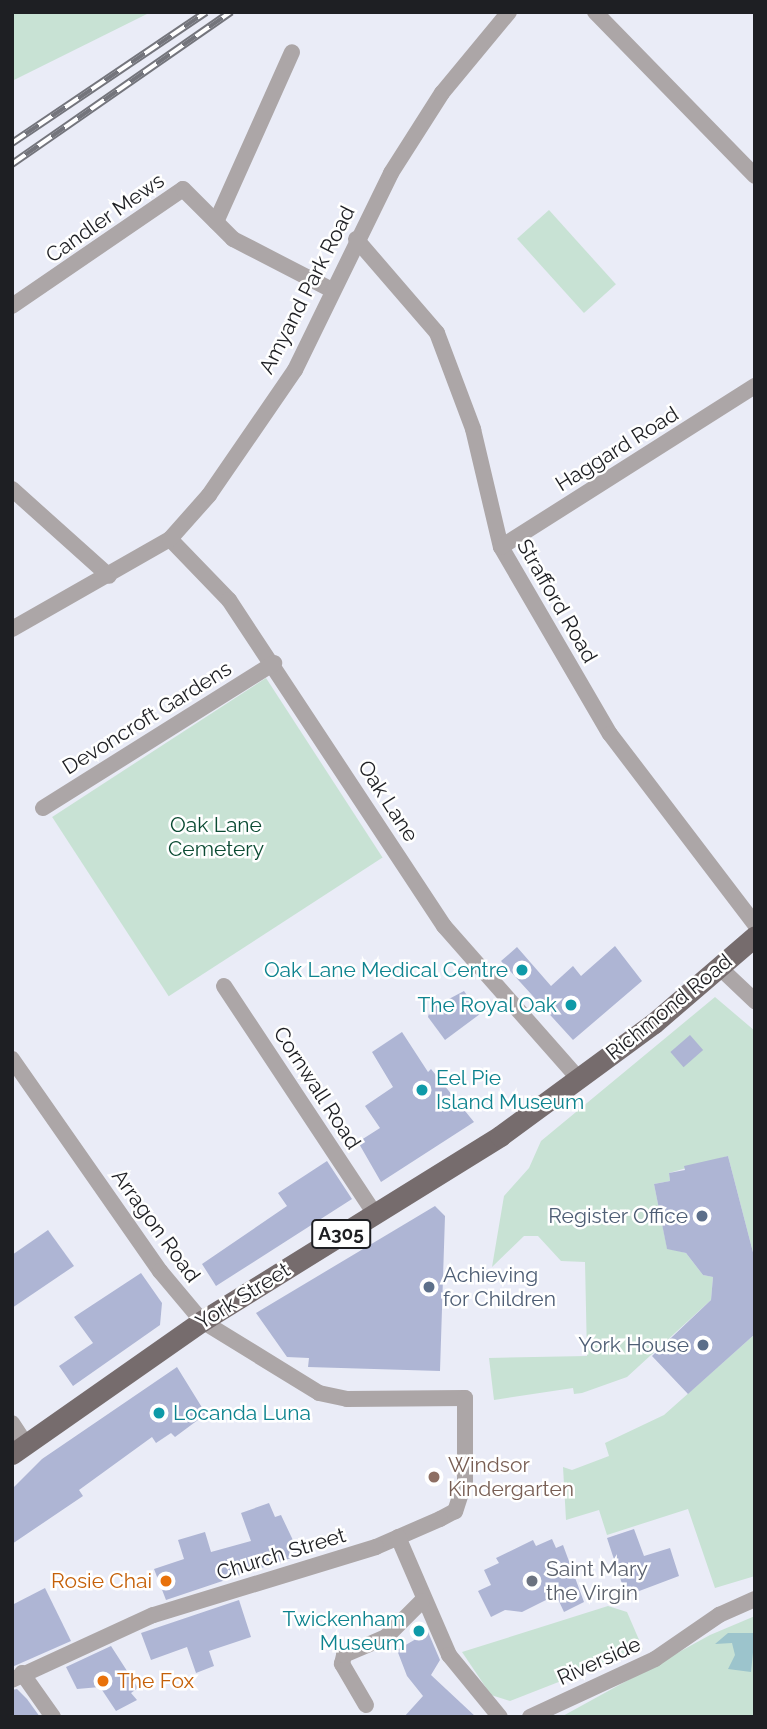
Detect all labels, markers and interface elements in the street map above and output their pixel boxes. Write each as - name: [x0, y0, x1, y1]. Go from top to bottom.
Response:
- street label: Candler Mews: [41, 168, 169, 268]
- street label: Amyand Park Road: [254, 202, 360, 378]
- street label: Haggard Road: [551, 401, 683, 497]
- street label: Strafford Road: [511, 535, 603, 667]
- street label: Devoncroft Gardens: [58, 656, 236, 780]
- street label: Oak Lane: [352, 756, 424, 846]
- park label: Oak Lane Cemetery: [168, 812, 264, 862]
- street label: Richmond Road: [601, 949, 737, 1065]
- place label: Oak Lane Medical Centre: [263, 957, 508, 983]
- marker: Oak Lane Medical Centre: [514, 962, 530, 978]
- place label: The Royal Oak: [417, 992, 557, 1018]
- marker: The Royal Oak: [563, 997, 579, 1013]
- street label: Cornwall Road: [268, 1022, 366, 1154]
- place label: Eel Pie Island Museum: [436, 1065, 584, 1115]
- marker: Eel Pie Island Museum: [414, 1082, 430, 1098]
- street label: Arragon Road: [106, 1164, 206, 1288]
- place label: Register Office: [548, 1203, 688, 1229]
- marker: Register Office: [694, 1208, 710, 1224]
- road number: A305: [310, 1218, 372, 1250]
- street label: York Street: [191, 1257, 295, 1335]
- place label: Achieving for Children: [443, 1262, 556, 1312]
- marker: Achieving for Children: [421, 1279, 437, 1295]
- place label: York House: [578, 1332, 689, 1358]
- marker: York House: [695, 1337, 711, 1353]
- place label: Locanda Luna: [173, 1400, 311, 1426]
- marker: Locanda Luna: [151, 1405, 167, 1421]
- place label: Windsor Kindergarten: [448, 1452, 574, 1502]
- marker: Windsor Kindergarten: [426, 1469, 442, 1485]
- street label: Church Street: [213, 1522, 349, 1586]
- place label: Saint Mary the Virgin: [546, 1556, 648, 1606]
- place label: Rosie Chai: [51, 1568, 152, 1594]
- marker: Rosie Chai: [158, 1573, 174, 1589]
- marker: Saint Mary the Virgin: [524, 1573, 540, 1589]
- place label: Twickenham Museum: [283, 1606, 405, 1656]
- marker: Twickenham Museum: [411, 1623, 427, 1639]
- street label: Riverside: [553, 1631, 645, 1691]
- place label: The Fox: [117, 1668, 194, 1694]
- marker: The Fox: [95, 1673, 111, 1689]

